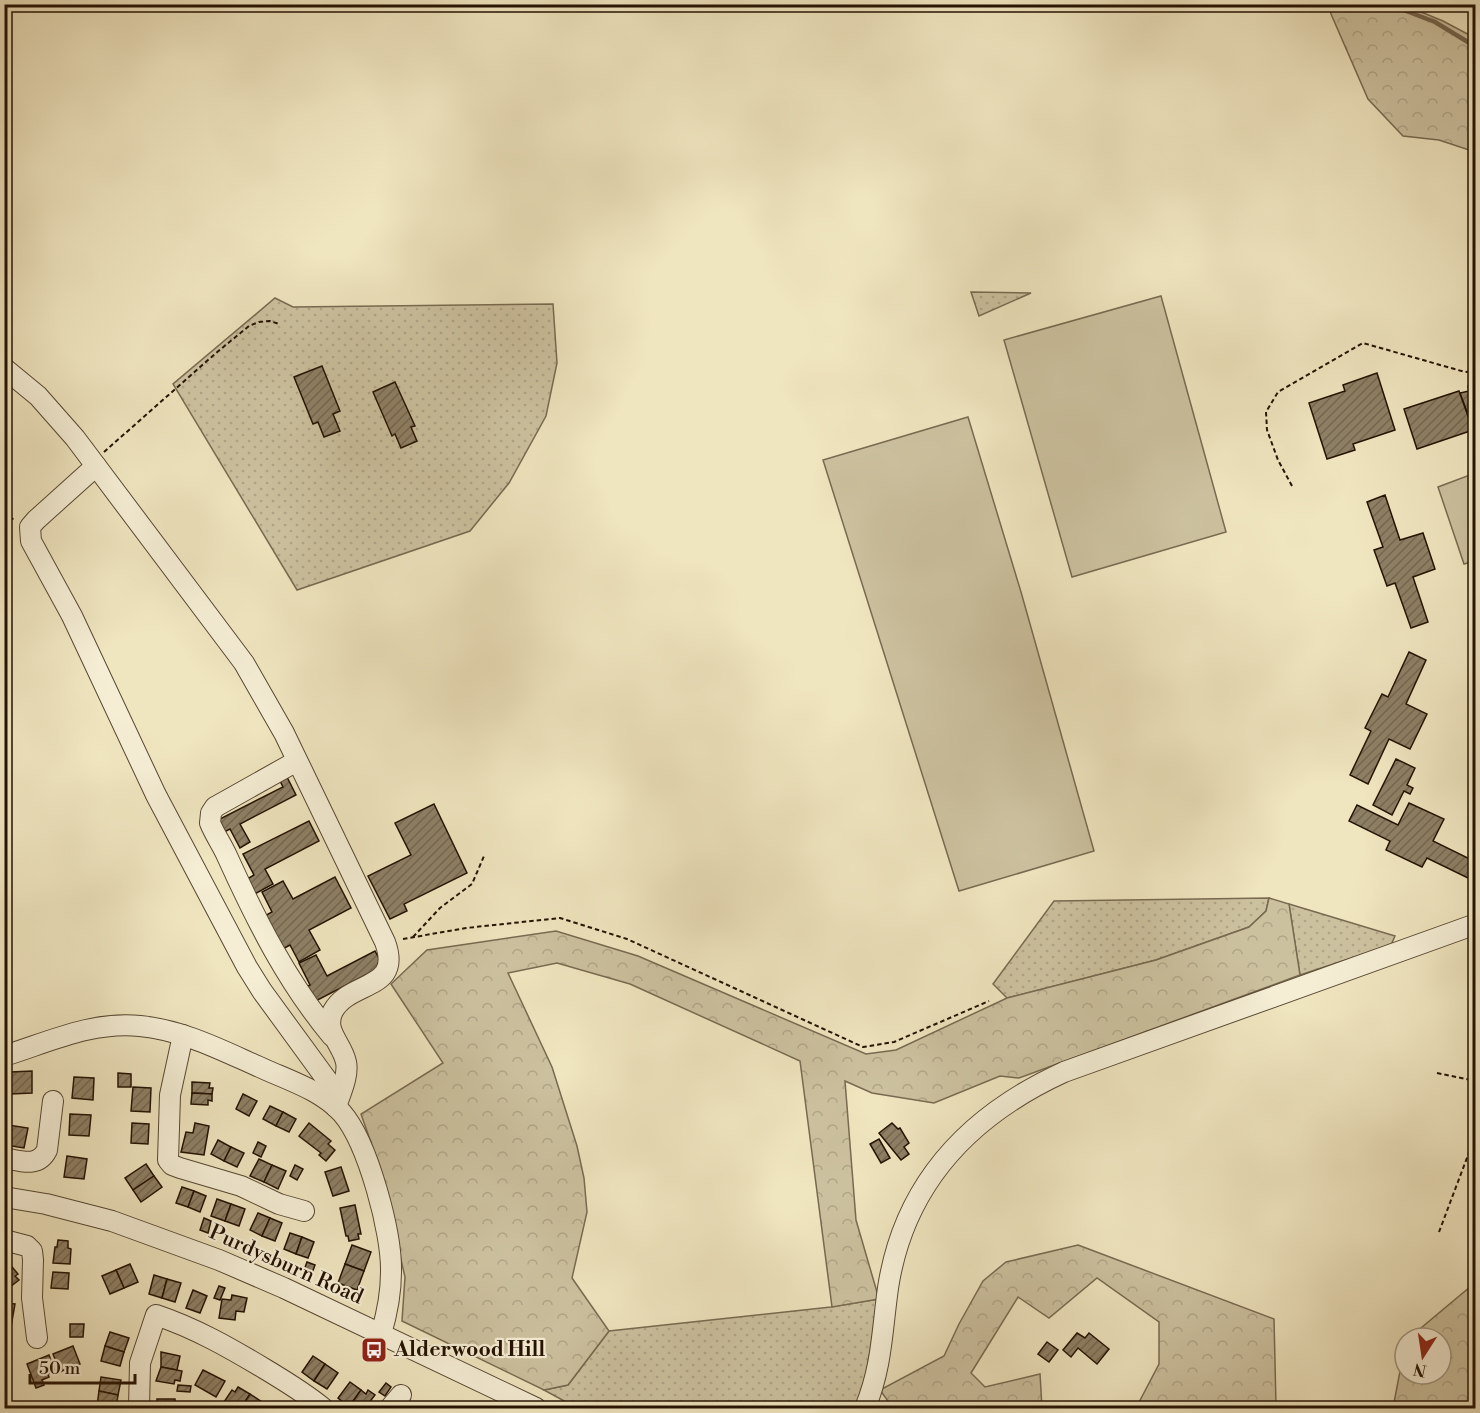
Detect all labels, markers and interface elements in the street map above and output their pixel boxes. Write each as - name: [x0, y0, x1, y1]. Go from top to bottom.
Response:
- street label: Purdysburn Road: [205, 1219, 367, 1311]
- north arrow: [1393, 1326, 1453, 1386]
- bus stop icon: Alderwood Hill: [359, 1335, 389, 1365]
- place label: Alderwood Hill: [393, 1337, 545, 1363]
- scale bar: [30, 1347, 135, 1385]
- text: 50 m: [39, 1357, 81, 1380]
- text: N: [1411, 1359, 1428, 1381]

